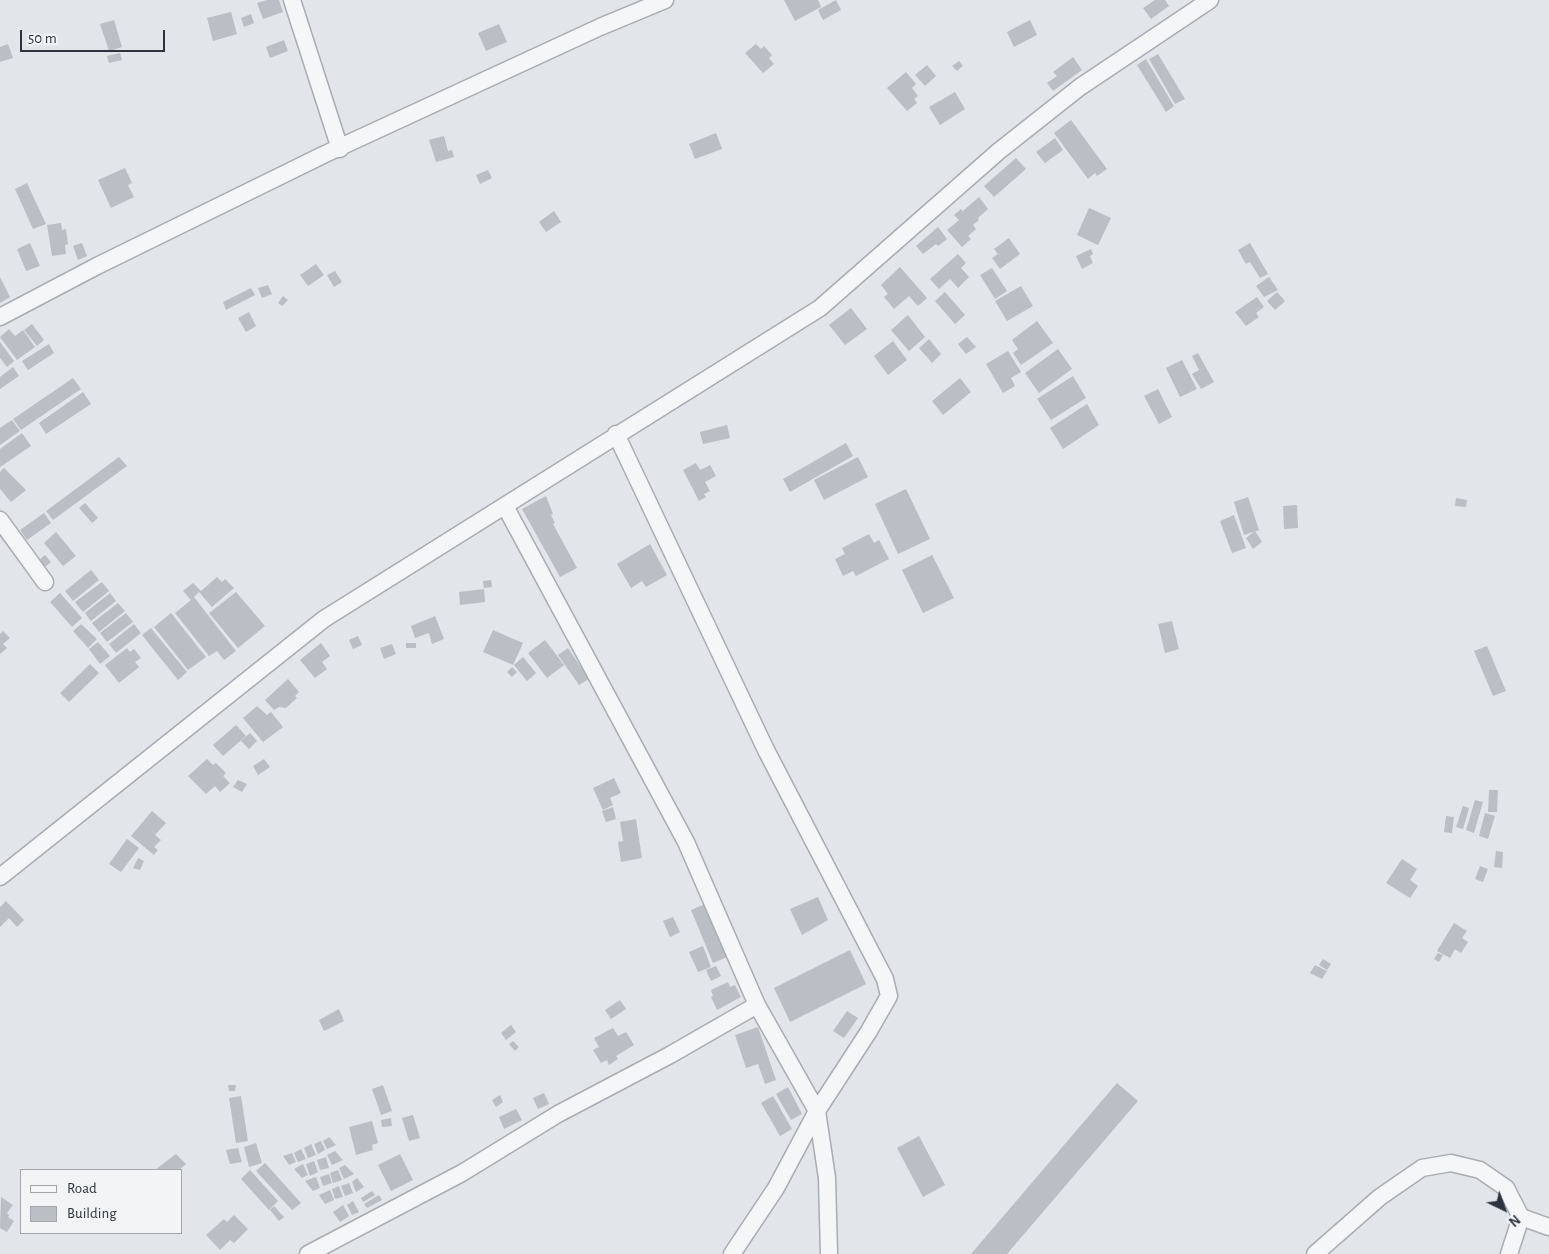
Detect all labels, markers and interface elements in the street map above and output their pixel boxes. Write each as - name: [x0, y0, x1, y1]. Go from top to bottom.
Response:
- scale bar: [22, 20, 168, 52]
- text: 50 m: [28, 31, 57, 46]
- legend: [20, 1169, 182, 1234]
- text: Road: [67, 1181, 97, 1196]
- north arrow: [1479, 1184, 1529, 1234]
- text: Building: [67, 1206, 117, 1221]
- text: N: [1506, 1212, 1522, 1229]

